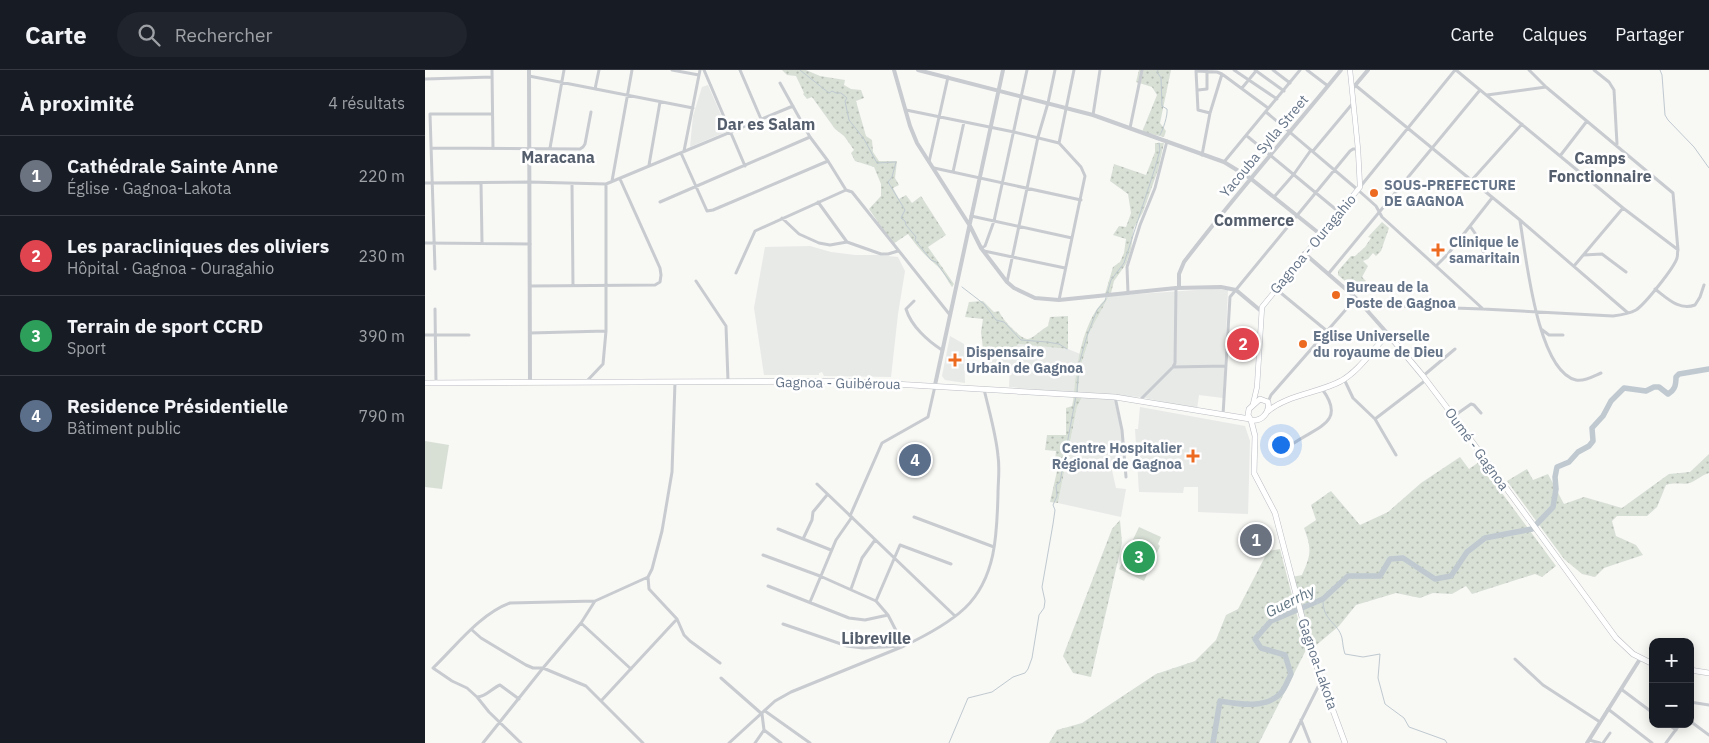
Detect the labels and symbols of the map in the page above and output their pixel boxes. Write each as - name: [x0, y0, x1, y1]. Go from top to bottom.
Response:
- street label: Yacouba Sylla Street: [1216, 91, 1312, 201]
- district label: Dar es Salam: [717, 114, 815, 134]
- district label: Maracana: [521, 147, 595, 167]
- district label: Camps Fonctionnaire: [1548, 148, 1652, 186]
- place label: SOUS-PREFECTURE DE GAGNOA: [1384, 176, 1516, 210]
- marker: SOUS-PREFECTURE DE GAGNOA: [1368, 187, 1380, 199]
- street label: Gagnoa - Ouragahio: [1266, 190, 1360, 298]
- district label: Commerce: [1214, 210, 1294, 230]
- place label: Clinique le samaritain: [1449, 233, 1520, 267]
- marker: Clinique le samaritain: [1431, 243, 1445, 257]
- place label: Bureau de la Poste de Gagnoa: [1346, 278, 1456, 312]
- marker: Bureau de la Poste de Gagnoa: [1330, 289, 1342, 301]
- pin: 2: [1227, 325, 1259, 363]
- place label: Eglise Universelle du royaume de Dieu: [1313, 327, 1443, 361]
- marker: Eglise Universelle du royaume de Dieu: [1297, 338, 1309, 350]
- place label: Dispensaire Urbain de Gagnoa: [966, 343, 1083, 377]
- marker: Dispensaire Urbain de Gagnoa: [948, 353, 962, 367]
- street label: Gagnoa - Guibéroua: [775, 373, 901, 393]
- street label: Oumé - Gagnoa: [1441, 404, 1513, 494]
- your location: [1268, 432, 1294, 458]
- place label: Centre Hospitalier Régional de Gagnoa: [1052, 439, 1182, 473]
- pin: 4: [899, 441, 931, 479]
- marker: Centre Hospitalier Régional de Gagnoa: [1186, 449, 1200, 463]
- pin: 1: [1240, 521, 1272, 559]
- pin: 3: [1123, 538, 1155, 576]
- water label: Guerrhy: [1262, 580, 1318, 621]
- street label: Gagnoa-Lakota: [1294, 616, 1342, 712]
- district label: Libreville: [841, 628, 911, 648]

